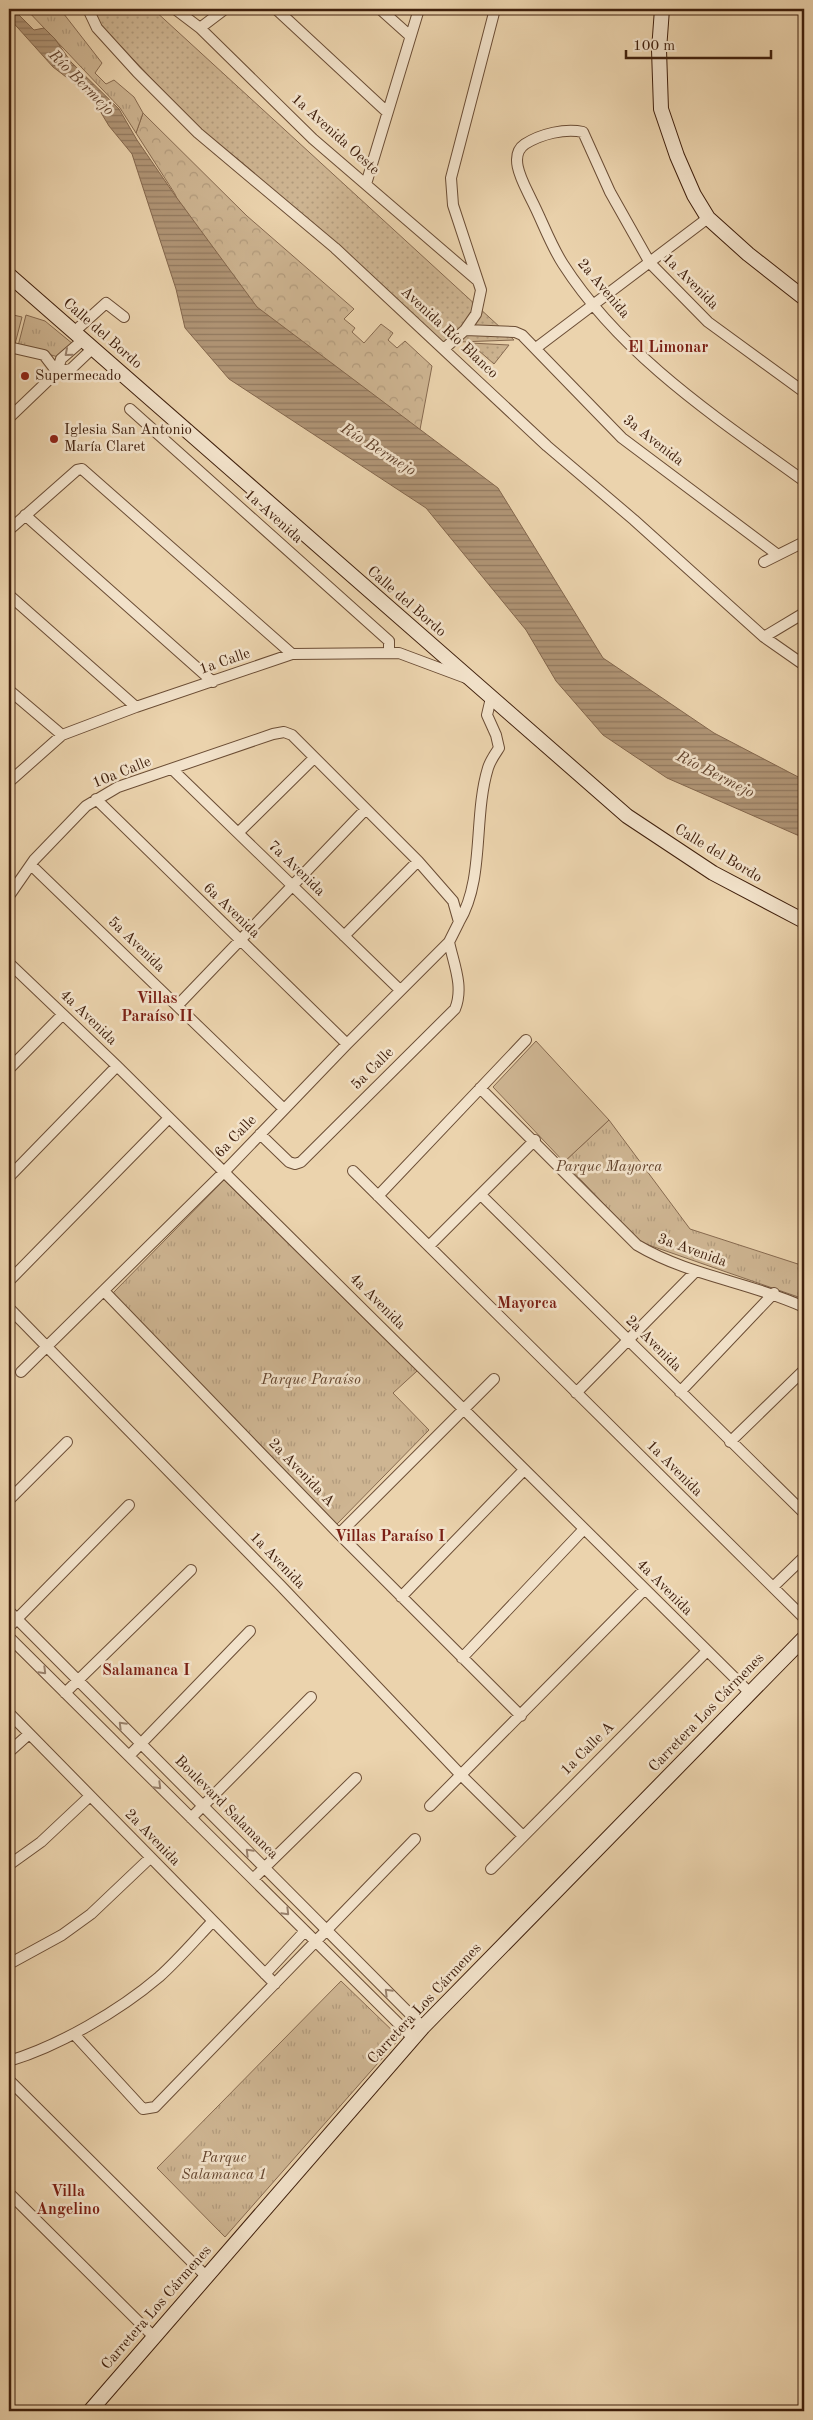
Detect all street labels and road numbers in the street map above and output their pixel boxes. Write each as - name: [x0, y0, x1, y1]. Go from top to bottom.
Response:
- street label: 1a Avenida Oeste: [288, 92, 382, 178]
- street label: 1a Avenida: [659, 251, 721, 313]
- street label: 2a Avenida: [574, 256, 632, 322]
- street label: Avenida Río Blanco: [398, 284, 500, 382]
- street label: Calle del Bordo: [60, 296, 144, 372]
- street label: 3a Avenida: [620, 413, 687, 470]
- street label: 1a Avenida: [241, 487, 305, 547]
- street label: Calle del Bordo: [364, 564, 448, 640]
- street label: 1a Calle: [198, 646, 252, 678]
- street label: 10a Calle: [91, 754, 153, 791]
- street label: Calle del Bordo: [672, 822, 764, 886]
- street label: 7a Avenida: [265, 838, 328, 900]
- street label: 6a Avenida: [200, 880, 263, 942]
- street label: 5a Avenida: [105, 914, 168, 976]
- street label: 4a Avenida: [57, 987, 120, 1049]
- street label: 5a Calle: [349, 1045, 397, 1093]
- street label: 6a Calle: [212, 1113, 260, 1161]
- street label: 3a Avenida: [655, 1232, 729, 1271]
- street label: 4a Avenida: [346, 1271, 408, 1333]
- street label: 2a Avenida: [622, 1313, 684, 1375]
- street label: 2a Avenida A: [265, 1436, 337, 1510]
- street label: 1a Avenida: [643, 1438, 705, 1500]
- street label: 1a Avenida: [246, 1530, 308, 1593]
- street label: 4a Avenida: [633, 1557, 695, 1619]
- street label: Carretera Los Cármenes: [646, 1651, 768, 1775]
- street label: 1a Calle A: [559, 1719, 618, 1778]
- street label: Boulevard Salamanca: [171, 1753, 281, 1863]
- street label: 2a Avenida: [121, 1807, 183, 1870]
- street label: Carretera Los Cármenes: [365, 1941, 485, 2067]
- street label: Carretera Los Cármenes: [99, 2243, 215, 2373]

